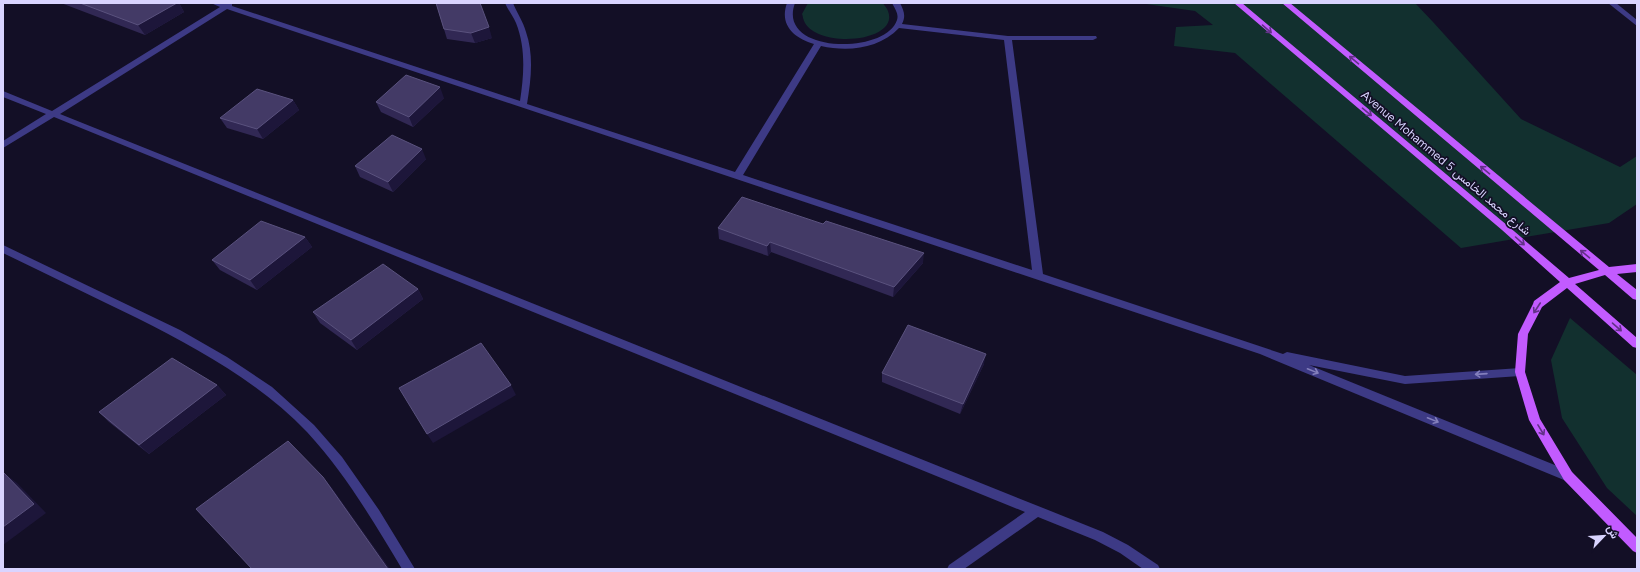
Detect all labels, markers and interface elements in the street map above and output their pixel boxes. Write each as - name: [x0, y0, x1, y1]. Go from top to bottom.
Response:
- one-way arrow: [1262, 24, 1273, 33]
- one-way arrow: [1348, 55, 1359, 64]
- street label: Avenue Mohammed 5 شارع محمد الخامس: [1357, 88, 1534, 240]
- one-way arrow: [1362, 108, 1372, 117]
- one-way arrow: [1480, 166, 1491, 175]
- one-way arrow: [1515, 236, 1525, 246]
- one-way arrow: [1580, 249, 1590, 258]
- one-way arrow: [1533, 302, 1541, 313]
- one-way arrow: [1612, 322, 1622, 331]
- one-way arrow: [1306, 368, 1318, 376]
- one-way arrow: [1475, 371, 1488, 378]
- one-way arrow: [1426, 417, 1438, 425]
- one-way arrow: [1537, 424, 1545, 436]
- north arrow: [1584, 516, 1624, 556]
- text: ش: [1604, 523, 1621, 541]

